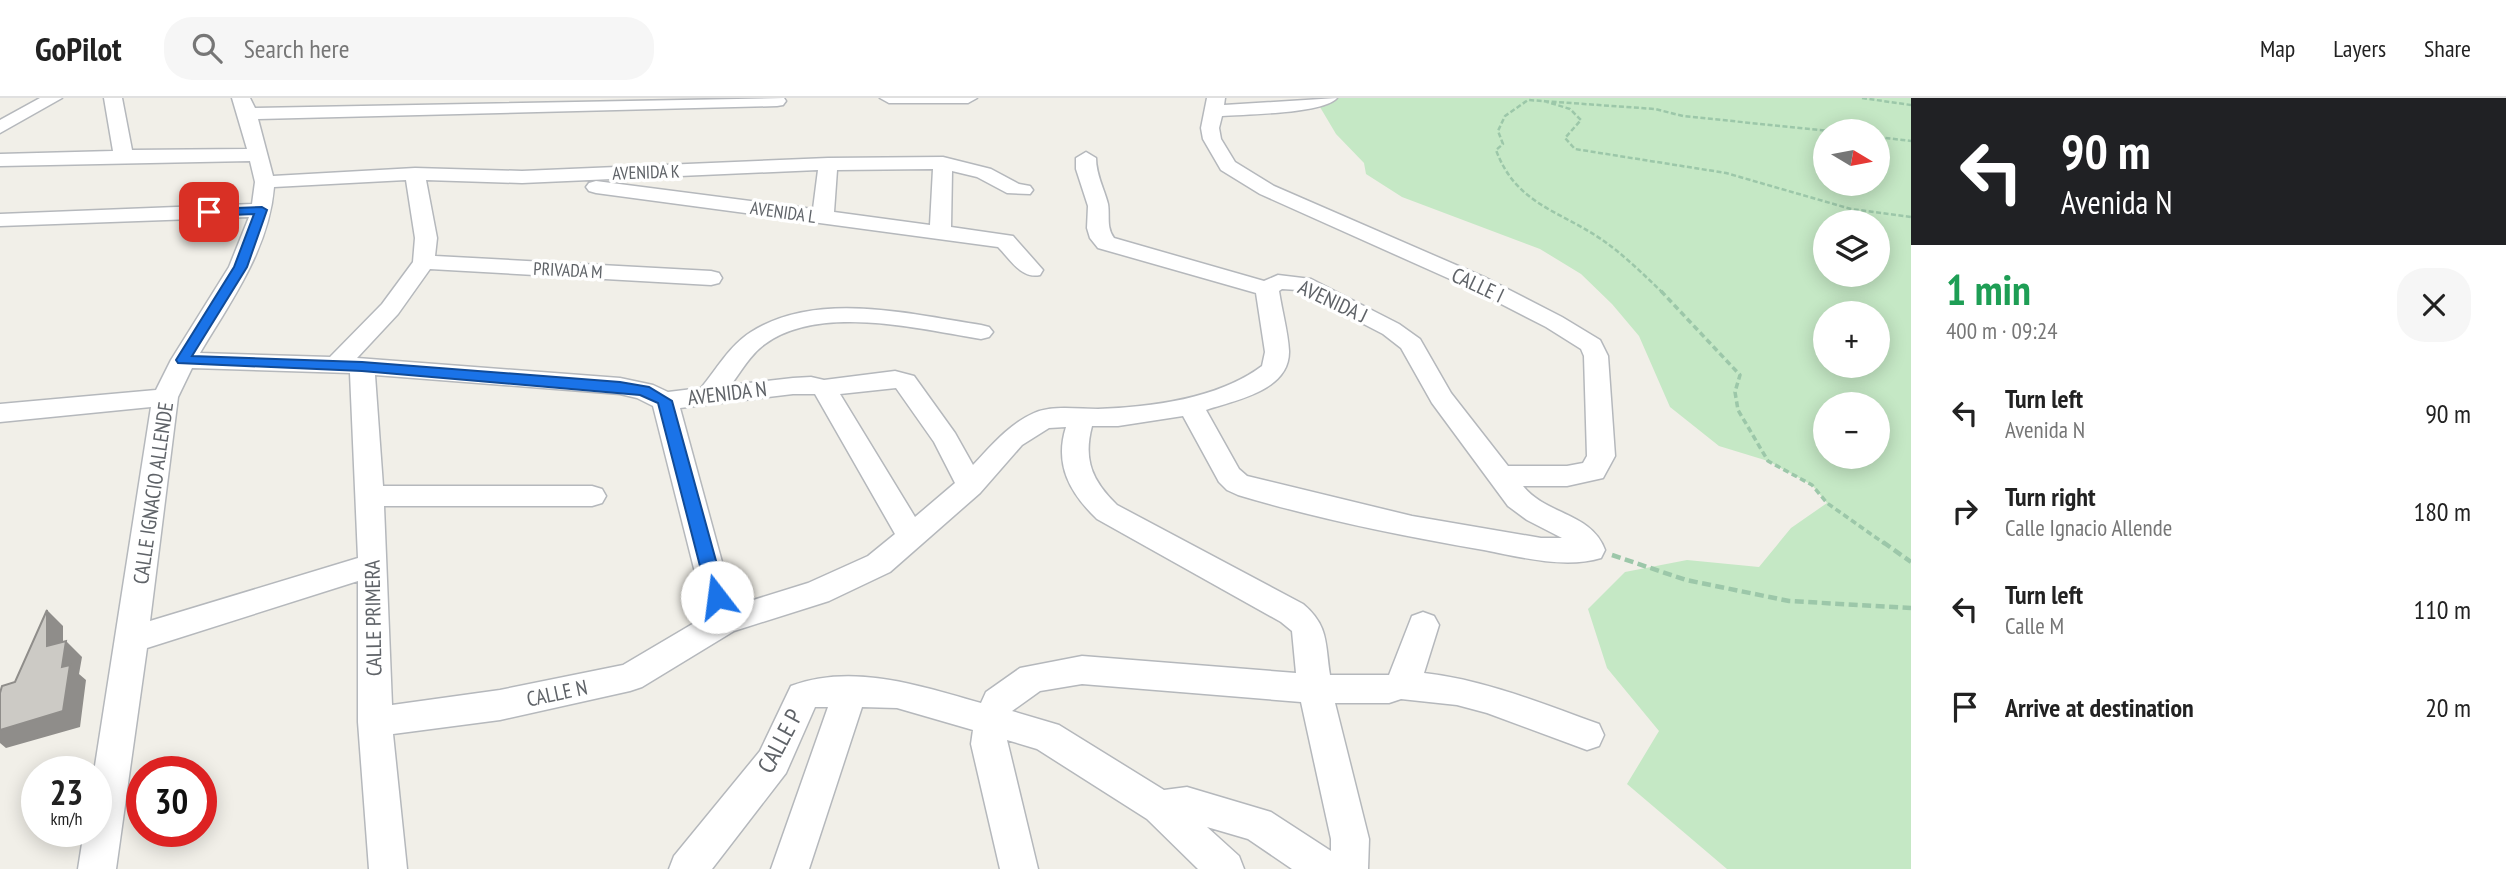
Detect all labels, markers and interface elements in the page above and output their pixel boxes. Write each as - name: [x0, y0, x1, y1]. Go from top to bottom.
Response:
- search box: [164, 17, 654, 80]
- text: GoPilot: [35, 27, 122, 70]
- icon: search: [188, 29, 226, 67]
- text: Search here: [244, 32, 349, 65]
- text: Map: [2260, 33, 2295, 64]
- text: Layers: [2333, 33, 2386, 64]
- text: Share: [2424, 33, 2471, 64]
- north arrow: [1813, 119, 1890, 196]
- map controls: [1813, 119, 1890, 469]
- text: 90 m: [2061, 119, 2150, 183]
- icon: left: [1946, 126, 2037, 217]
- street label: AVENIDA K: [612, 159, 680, 185]
- text: Avenida N: [2061, 181, 2172, 223]
- pin: [179, 182, 239, 242]
- icon: arrive: [190, 193, 228, 231]
- street label: AVENIDA L: [749, 196, 818, 228]
- button: layers: [1813, 210, 1890, 287]
- street label: PRIVADA M: [533, 257, 603, 283]
- street label: CALLE I: [1447, 261, 1509, 309]
- text: 1 min: [1946, 262, 2031, 317]
- button: close: [2397, 268, 2471, 342]
- street label: AVENIDA J: [1294, 273, 1372, 329]
- button: +: [1813, 301, 1890, 378]
- text: 400 m · 09:24: [1946, 316, 2058, 345]
- street label: AVENIDA N: [686, 375, 768, 411]
- text: Turn left: [2005, 382, 2083, 415]
- button: −: [1813, 392, 1890, 469]
- icon: left: [1946, 394, 1984, 432]
- text: 90 m: [2425, 397, 2471, 430]
- street label: CALLE IGNACIO ALLENDE: [127, 400, 179, 586]
- text: Avenida N: [2005, 415, 2085, 444]
- text: Turn right: [2005, 480, 2096, 513]
- icon: right: [1946, 492, 1984, 530]
- text: 180 m: [2413, 495, 2471, 528]
- text: Calle Ignacio Allende: [2005, 513, 2172, 542]
- street label: CALLE PRIMERA: [358, 560, 388, 676]
- position arrow: [680, 560, 754, 634]
- text: Turn left: [2005, 578, 2083, 611]
- icon: left: [1946, 590, 1984, 628]
- text: 110 m: [2413, 593, 2471, 626]
- text: Calle M: [2005, 611, 2064, 640]
- street label: CALLE N: [524, 673, 590, 713]
- icon: arrive: [1946, 688, 1984, 726]
- text: Arrive at destination: [2005, 691, 2194, 724]
- text: 20 m: [2425, 691, 2471, 724]
- street label: CALLE P: [750, 704, 810, 778]
- speed limit sign: 30: [126, 756, 217, 847]
- text: 23: [50, 769, 83, 815]
- text: km/h: [51, 807, 82, 830]

